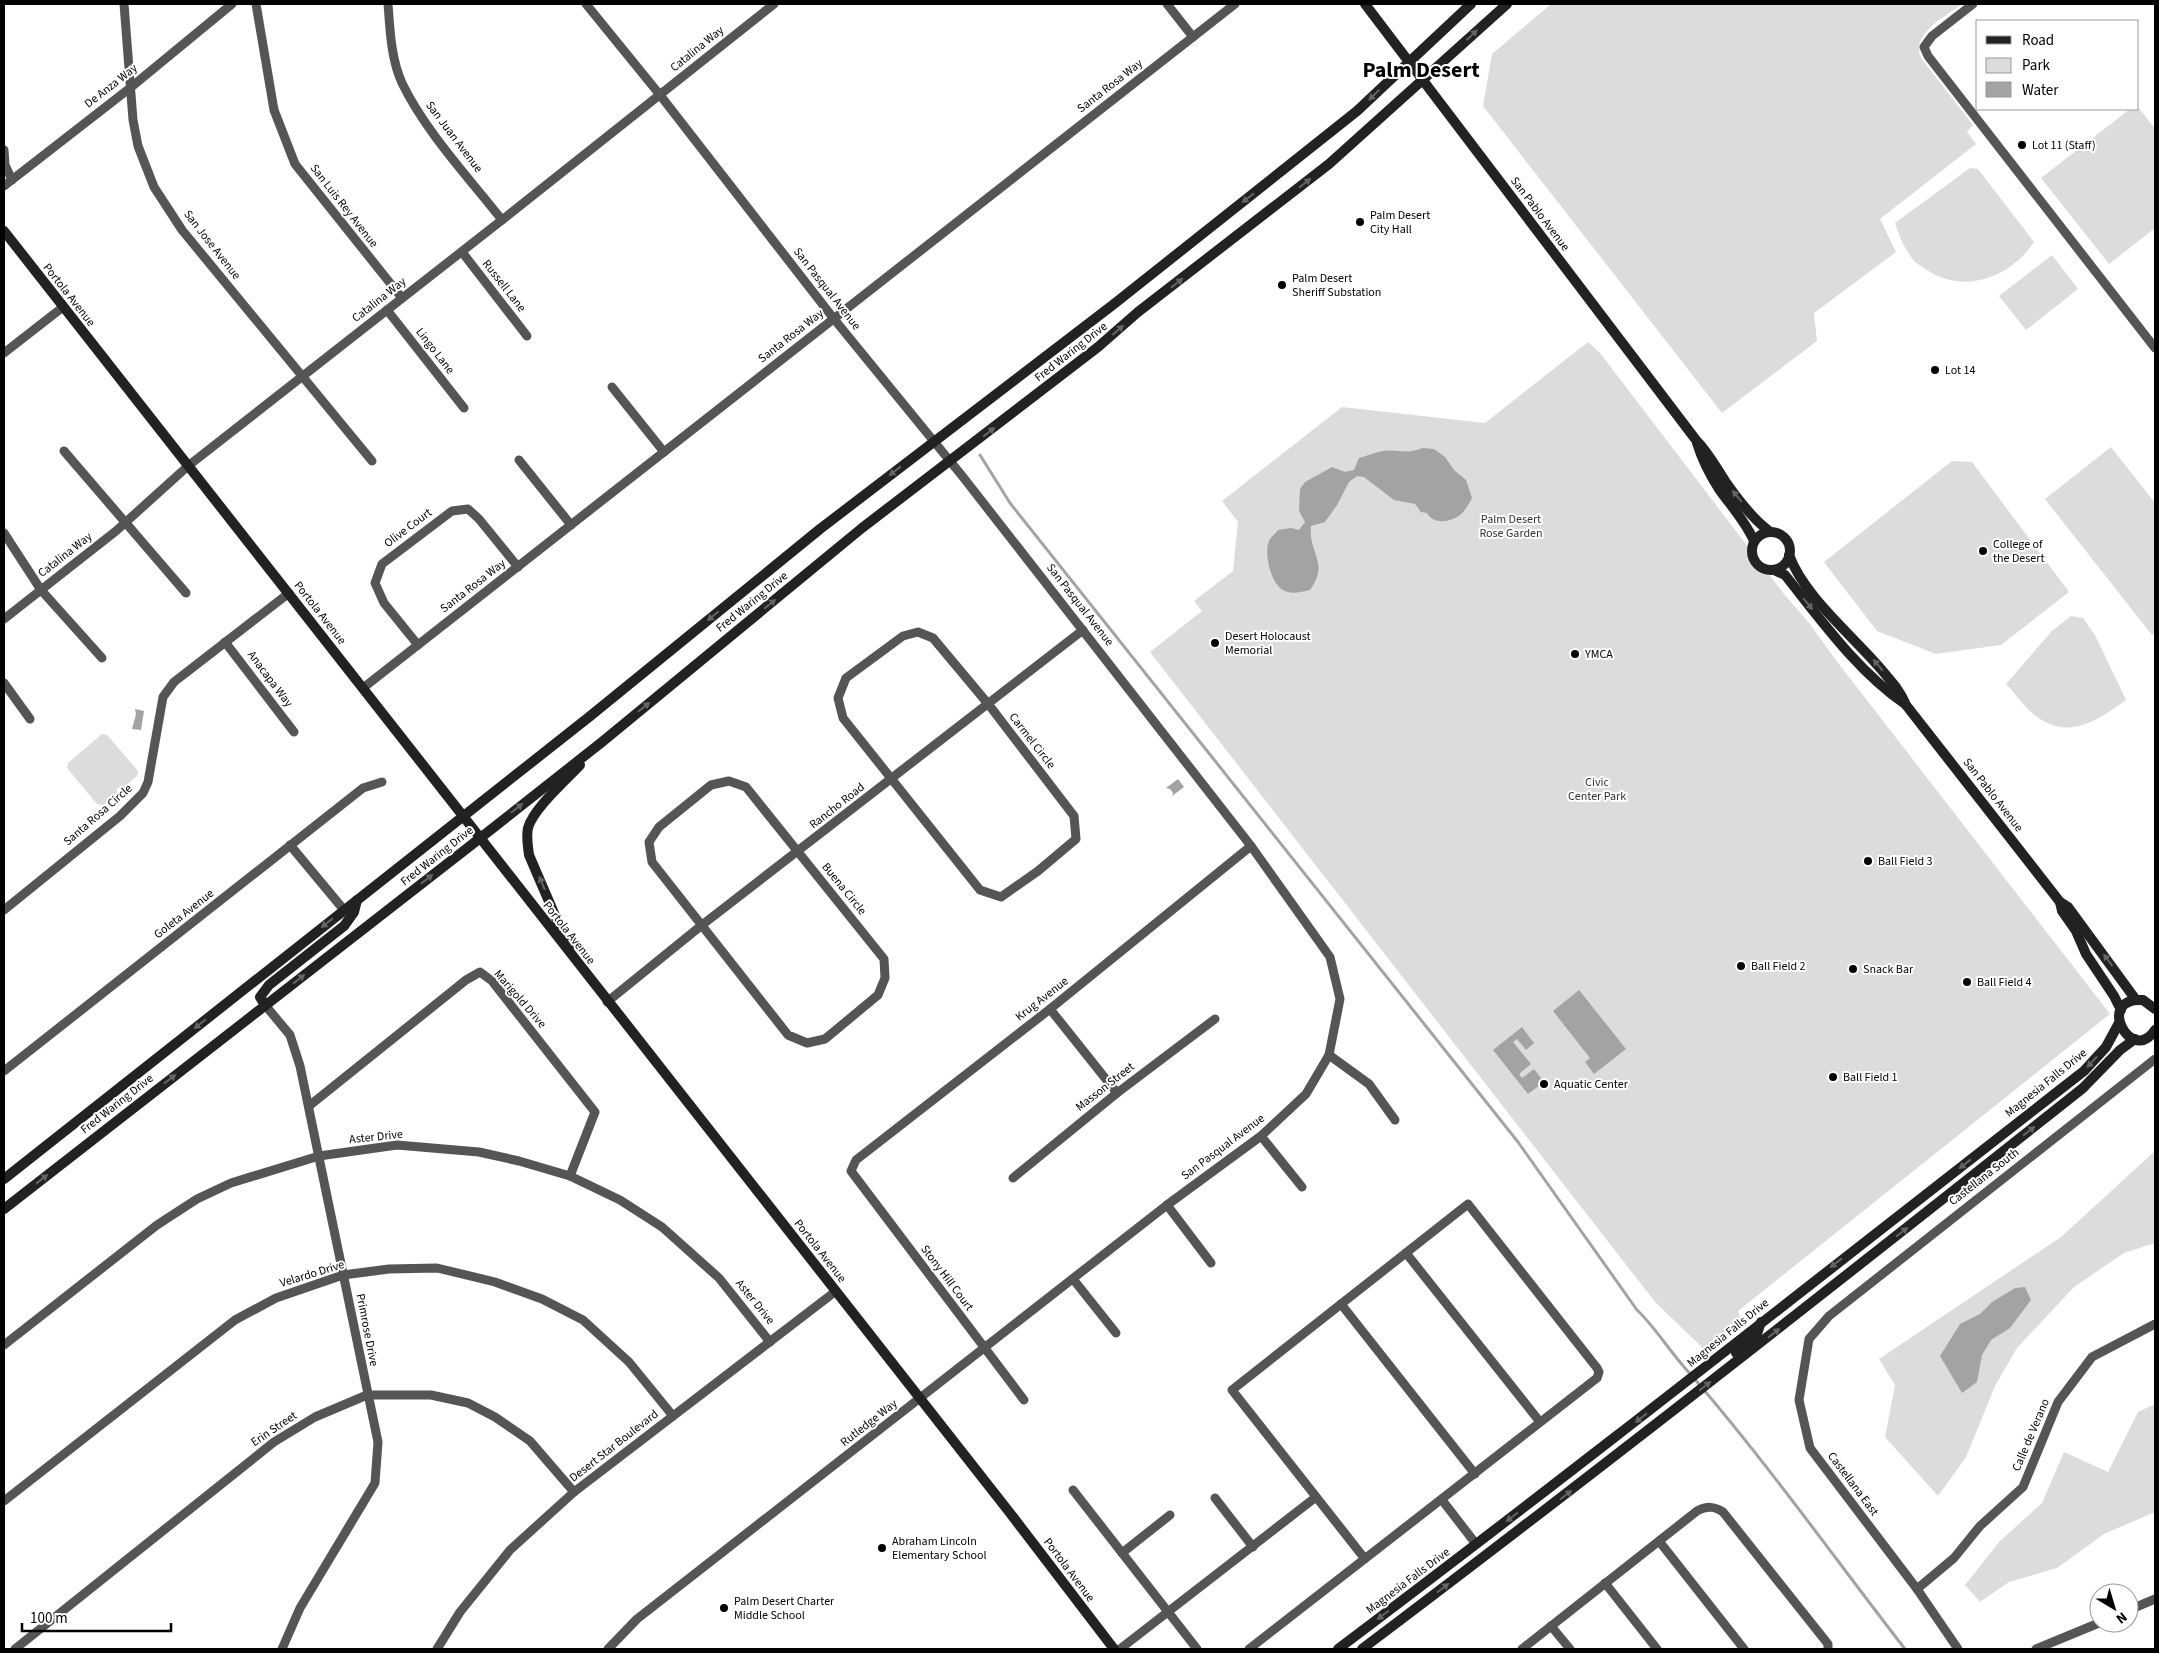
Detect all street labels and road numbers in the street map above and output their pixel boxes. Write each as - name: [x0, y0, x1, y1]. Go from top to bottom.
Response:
- street label: Catalina Way: [667, 22, 728, 76]
- street label: Santa Rosa Way: [1074, 55, 1147, 117]
- street label: De Anza Way: [81, 60, 141, 112]
- street label: San Juan Avenue: [421, 98, 487, 176]
- street label: San Luis Rey Avenue: [306, 161, 382, 251]
- street label: San Pablo Avenue: [1506, 173, 1574, 255]
- street label: San Jose Avenue: [179, 207, 245, 283]
- street label: San Pasqual Avenue: [789, 244, 865, 334]
- street label: Russell Lane: [478, 256, 530, 316]
- street label: Portola Avenue: [39, 260, 99, 330]
- street label: Catalina Way: [348, 273, 410, 327]
- street label: Santa Rosa Way: [755, 305, 828, 367]
- street label: Fred Waring Drive: [1031, 318, 1111, 386]
- street label: Lingo Lane: [412, 324, 459, 378]
- street label: Olive Court: [381, 504, 435, 552]
- street label: Catalina Way: [34, 528, 96, 582]
- street label: Santa Rosa Way: [437, 555, 510, 617]
- street label: San Pasqual Avenue: [1042, 560, 1118, 650]
- street label: Fred Waring Drive: [712, 568, 792, 636]
- street label: Portola Avenue: [290, 578, 350, 648]
- street label: Anacapa Way: [243, 647, 297, 711]
- street label: Carmel Circle: [1005, 709, 1059, 773]
- street label: San Pablo Avenue: [1959, 755, 2027, 835]
- street label: Rancho Road: [806, 779, 868, 833]
- street label: Santa Rosa Circle: [60, 780, 136, 850]
- street label: Fred Waring Drive: [397, 822, 477, 890]
- street label: Buena Circle: [818, 859, 870, 919]
- street label: Goleta Avenue: [150, 885, 218, 943]
- street label: Portola Avenue: [539, 898, 599, 968]
- street label: Marigold Drive: [490, 966, 550, 1032]
- street label: Krug Avenue: [1012, 973, 1072, 1025]
- street label: Magnesia Falls Drive: [2001, 1045, 2091, 1121]
- street label: Masson Street: [1072, 1059, 1138, 1115]
- street label: Fred Waring Drive: [77, 1070, 157, 1138]
- street label: San Pasqual Avenue: [1178, 1110, 1268, 1184]
- street label: Aster Drive: [348, 1126, 404, 1148]
- street label: Castellana South: [1945, 1144, 2023, 1210]
- street label: Portola Avenue: [790, 1216, 850, 1286]
- street label: Stony Hill Court: [917, 1242, 977, 1314]
- street label: Velardo Drive: [278, 1256, 346, 1292]
- street label: Aster Drive: [731, 1276, 779, 1328]
- street label: Primrose Drive: [352, 1292, 382, 1368]
- street label: Magnesia Falls Drive: [1683, 1295, 1773, 1371]
- street label: Rutledge Way: [837, 1395, 901, 1451]
- street label: Calle de Verano: [2008, 1396, 2054, 1474]
- street label: Desert Star Boulevard: [566, 1406, 662, 1486]
- street label: Erin Street: [247, 1407, 301, 1451]
- street label: Castellana East: [1823, 1449, 1883, 1519]
- street label: Portola Avenue: [1039, 1535, 1099, 1606]
- street label: Magnesia Falls Drive: [1363, 1544, 1453, 1618]

